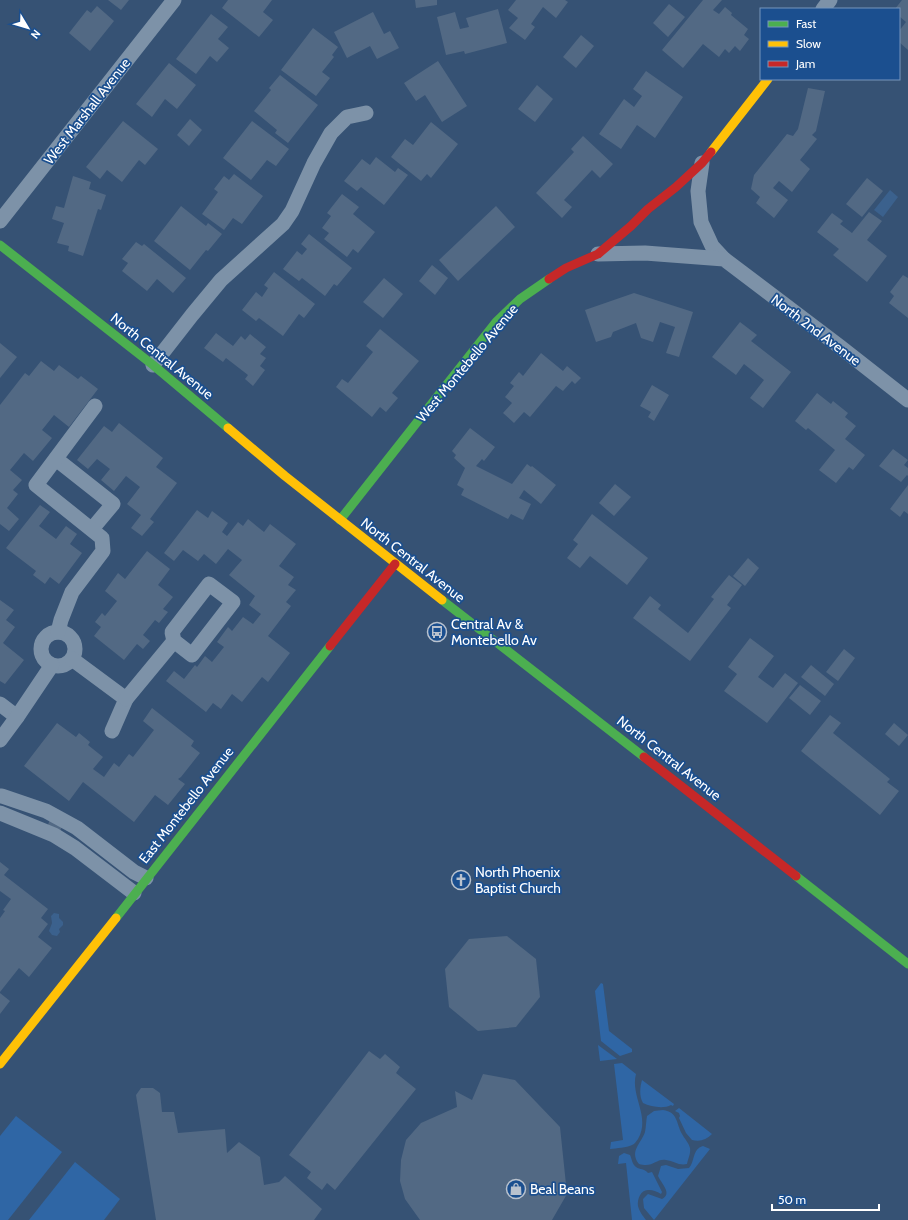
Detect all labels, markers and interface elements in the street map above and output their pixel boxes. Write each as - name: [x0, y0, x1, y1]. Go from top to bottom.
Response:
- north arrow: [8, 8, 48, 48]
- legend: [760, 8, 900, 80]
- text: Fast: [796, 16, 816, 31]
- text: N: [28, 27, 44, 42]
- text: Slow: [796, 36, 821, 51]
- street label: West Marshall Avenue: [40, 54, 134, 168]
- text: Jam: [795, 56, 815, 71]
- street label: North 2nd Avenue: [768, 290, 864, 370]
- street label: West Montebello Avenue: [412, 300, 522, 426]
- street label: North Central Avenue: [107, 309, 217, 403]
- street label: North Central Avenue: [357, 514, 469, 606]
- place label: Central Av & Montebello Av: [451, 615, 537, 649]
- bus stop icon: Central Av & Montebello Av: [426, 621, 448, 643]
- street label: North Central Avenue: [613, 712, 725, 804]
- street label: East Montebello Avenue: [135, 743, 237, 867]
- place label: North Phoenix Baptist Church: [475, 863, 561, 897]
- church icon: North Phoenix Baptist Church: [450, 869, 472, 891]
- shop icon: Beal Beans: [505, 1178, 527, 1200]
- place label: Beal Beans: [530, 1180, 595, 1198]
- scale bar: [772, 1186, 879, 1212]
- text: 50 m: [778, 1192, 806, 1207]

